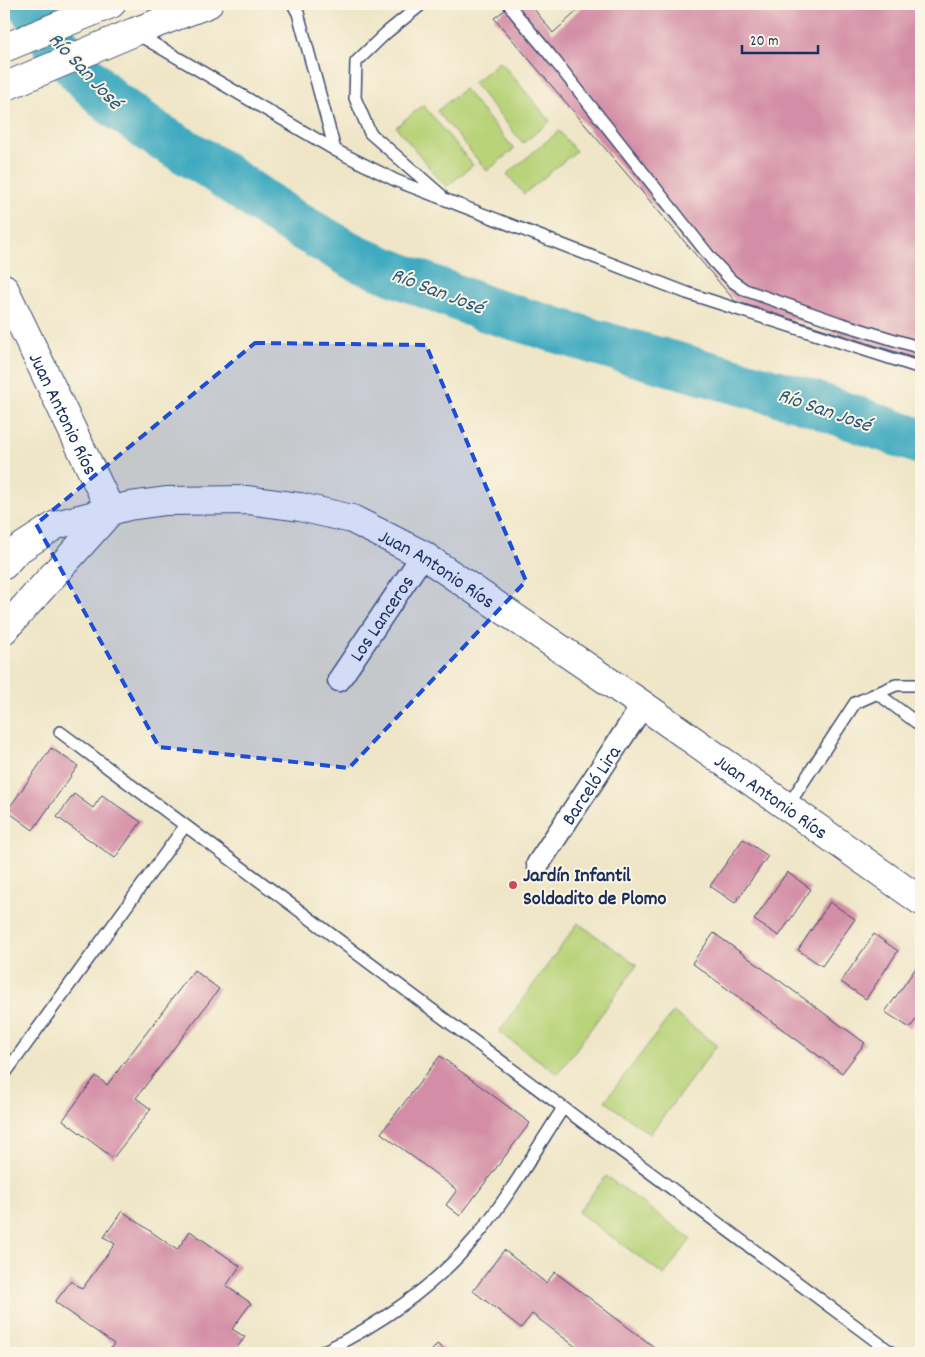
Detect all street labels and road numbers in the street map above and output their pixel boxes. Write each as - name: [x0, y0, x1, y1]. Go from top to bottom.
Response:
- street label: Juan Antonio Ríos: [20, 349, 103, 481]
- street label: Juan Antonio Ríos: [373, 524, 499, 617]
- street label: Los Lanceros: [344, 571, 422, 668]
- street label: Barceló Lira: [556, 741, 630, 832]
- street label: Juan Antonio Ríos: [708, 748, 832, 848]

